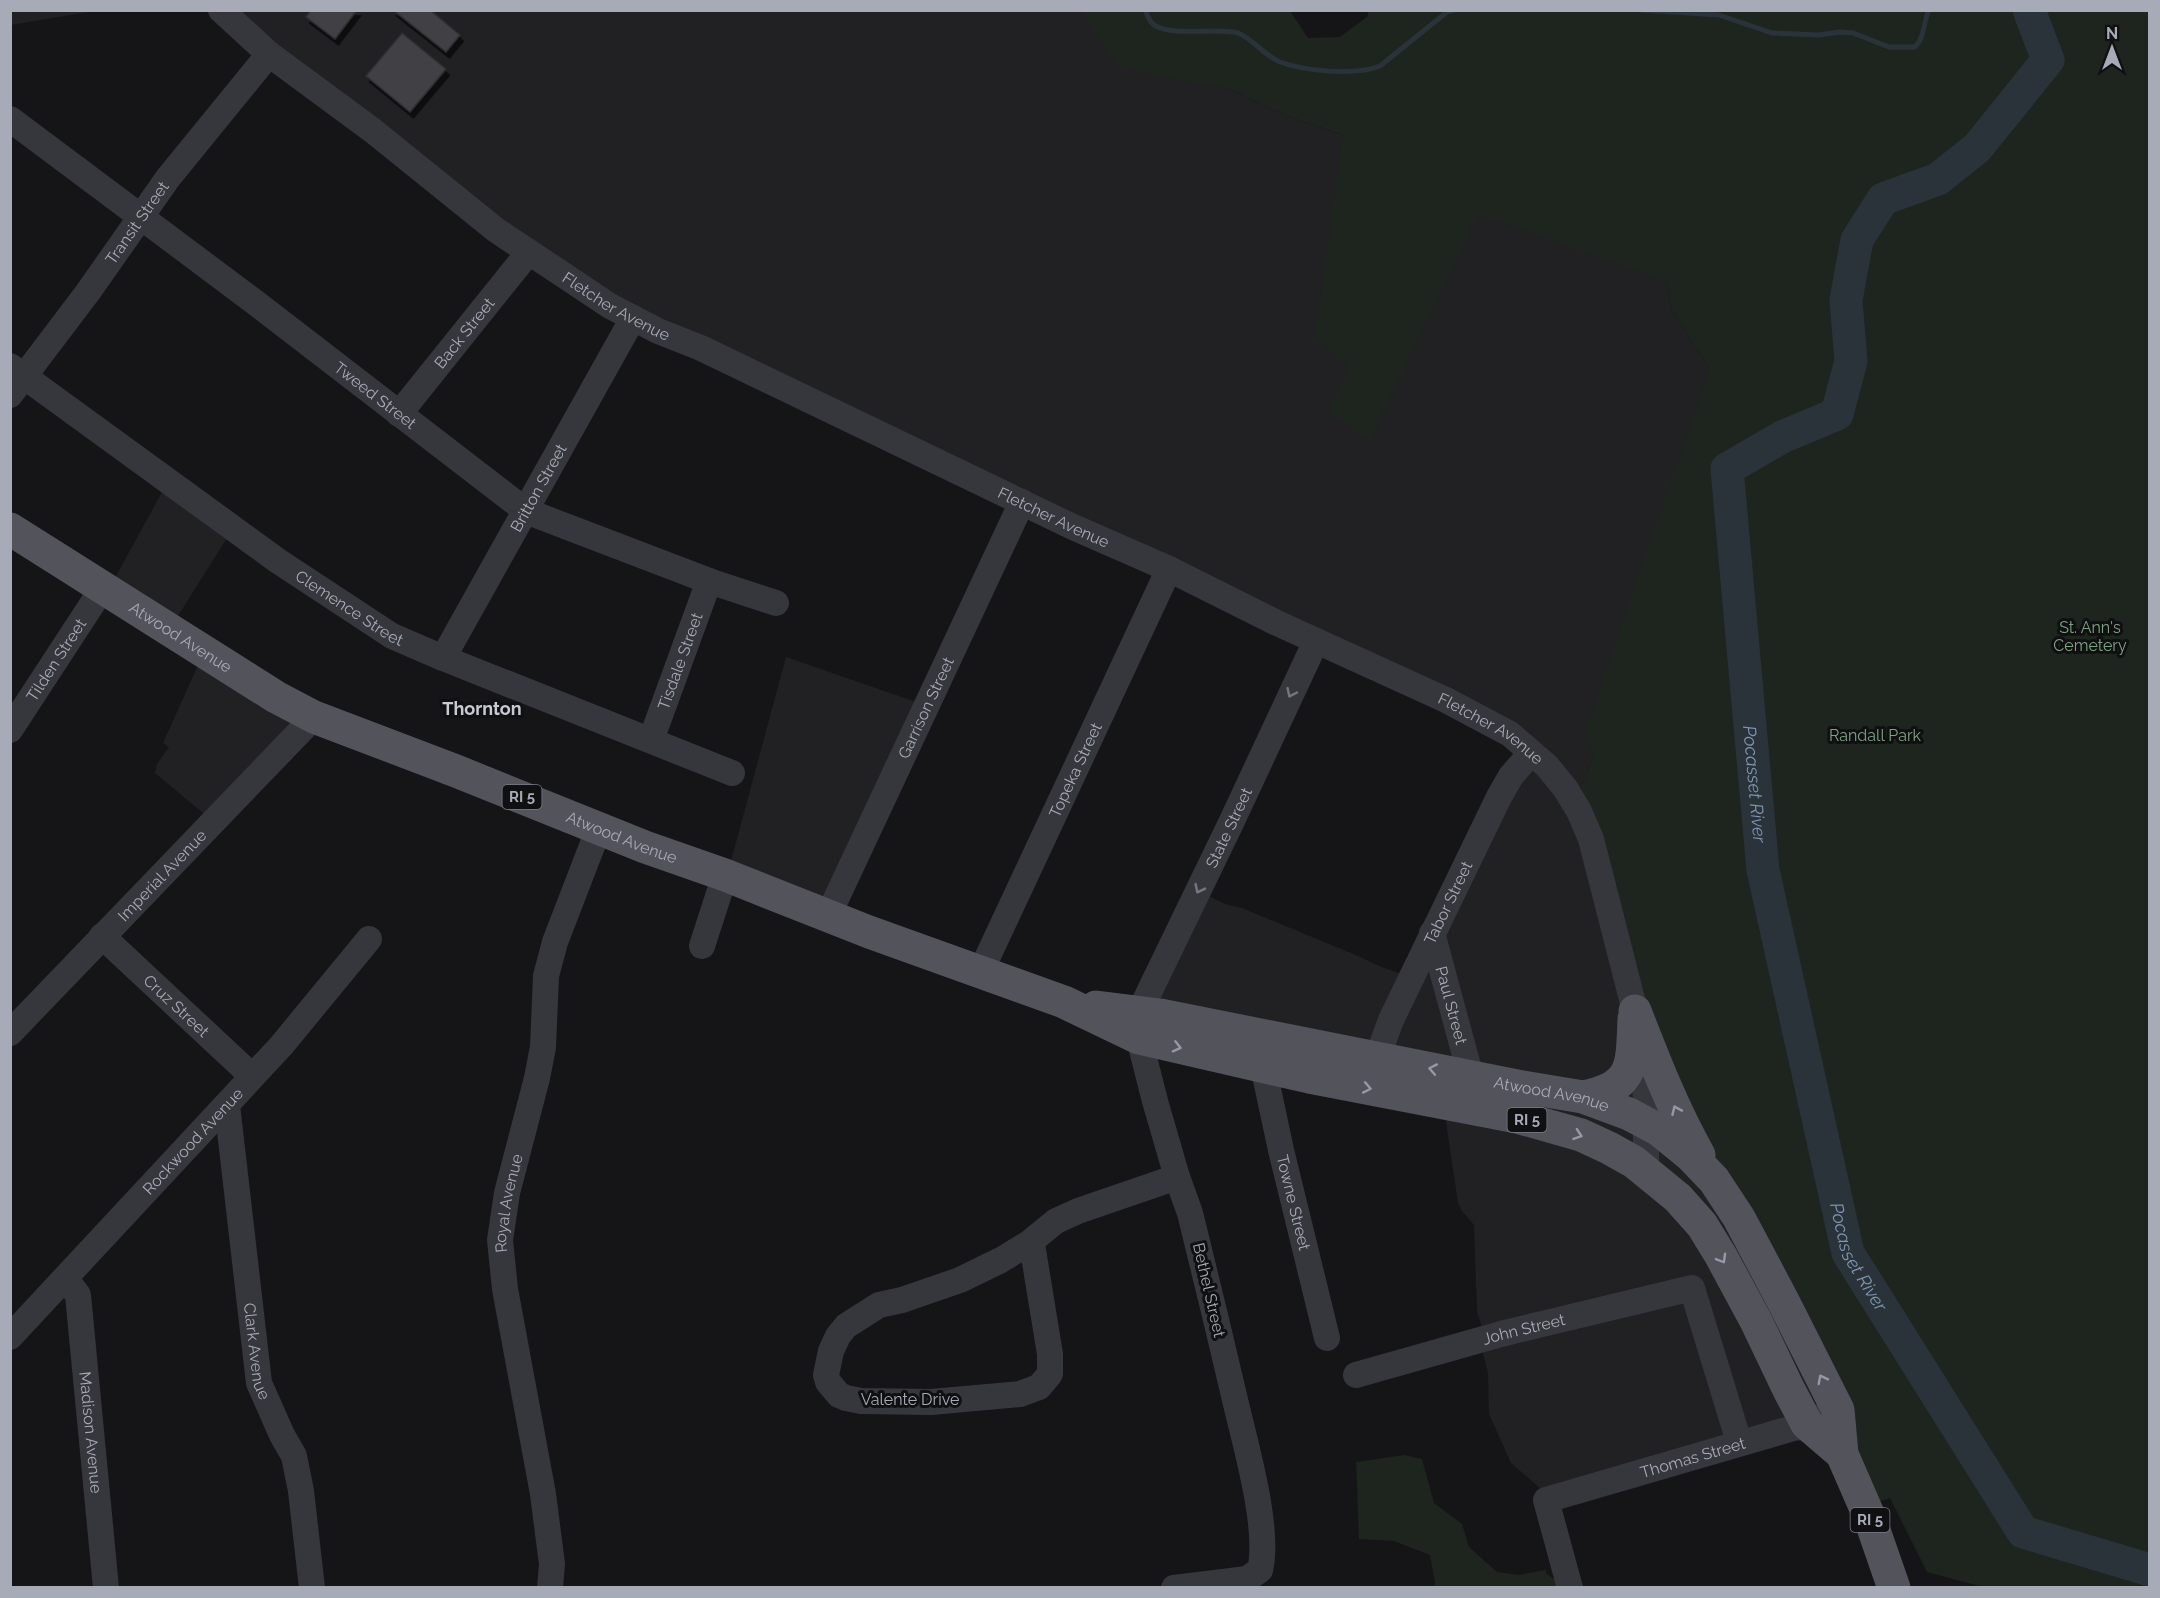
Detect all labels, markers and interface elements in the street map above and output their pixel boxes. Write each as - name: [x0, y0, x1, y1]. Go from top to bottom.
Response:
- north arrow: [2082, 18, 2142, 78]
- text: N: [2106, 24, 2118, 43]
- street label: Transit Street: [101, 177, 173, 268]
- street label: Fletcher Avenue: [559, 268, 673, 344]
- street label: Back Street: [430, 293, 498, 372]
- street label: Tweed Street: [331, 357, 421, 433]
- street label: Britton Street: [506, 440, 571, 535]
- street label: Fletcher Avenue: [995, 483, 1112, 551]
- street label: Clemence Street: [292, 566, 407, 650]
- street label: Atwood Avenue: [126, 597, 235, 676]
- street label: Tisdale Street: [653, 609, 706, 712]
- street label: Tilden Street: [22, 614, 90, 705]
- park label: St. Ann's Cemetery: [2053, 618, 2127, 655]
- street label: Garrison Street: [894, 653, 958, 762]
- one-way arrow: [1287, 687, 1299, 698]
- street label: Fletcher Avenue: [1435, 688, 1547, 768]
- district label: Thornton: [442, 698, 522, 719]
- street label: Topeka Street: [1045, 719, 1106, 820]
- water label: Pocasset River: [1740, 725, 1771, 844]
- park label: Randall Park: [1829, 726, 1922, 745]
- street label: State Street: [1201, 784, 1256, 871]
- road number: RI 5: [502, 785, 542, 809]
- street label: Atwood Avenue: [564, 807, 680, 867]
- street label: Imperial Avenue: [114, 826, 210, 925]
- street label: Tabor Street: [1420, 857, 1476, 947]
- one-way arrow: [1195, 882, 1207, 893]
- street label: Paul Street: [1432, 964, 1471, 1047]
- street label: Cruz Street: [140, 971, 214, 1041]
- one-way arrow: [1171, 1040, 1181, 1053]
- one-way arrow: [1428, 1063, 1438, 1076]
- street label: Atwood Avenue: [1492, 1072, 1612, 1115]
- one-way arrow: [1362, 1081, 1372, 1094]
- street label: Rockwood Avenue: [138, 1084, 247, 1198]
- one-way arrow: [1671, 1106, 1683, 1117]
- road number: RI 5: [1508, 1108, 1546, 1132]
- one-way arrow: [1572, 1127, 1583, 1140]
- street label: Royal Avenue: [490, 1152, 526, 1253]
- street label: Towne Street: [1273, 1153, 1315, 1253]
- water label: Pocasset River: [1827, 1201, 1892, 1315]
- street label: Bethel Street: [1189, 1241, 1229, 1340]
- one-way arrow: [1715, 1253, 1727, 1263]
- street label: Clark Avenue: [240, 1302, 275, 1403]
- street label: John Street: [1480, 1309, 1567, 1348]
- street label: Madison Avenue: [76, 1370, 106, 1494]
- one-way arrow: [1817, 1374, 1829, 1385]
- street label: Valente Drive: [861, 1390, 959, 1409]
- street label: Thomas Street: [1638, 1433, 1748, 1482]
- road number: RI 5: [1850, 1508, 1890, 1532]

